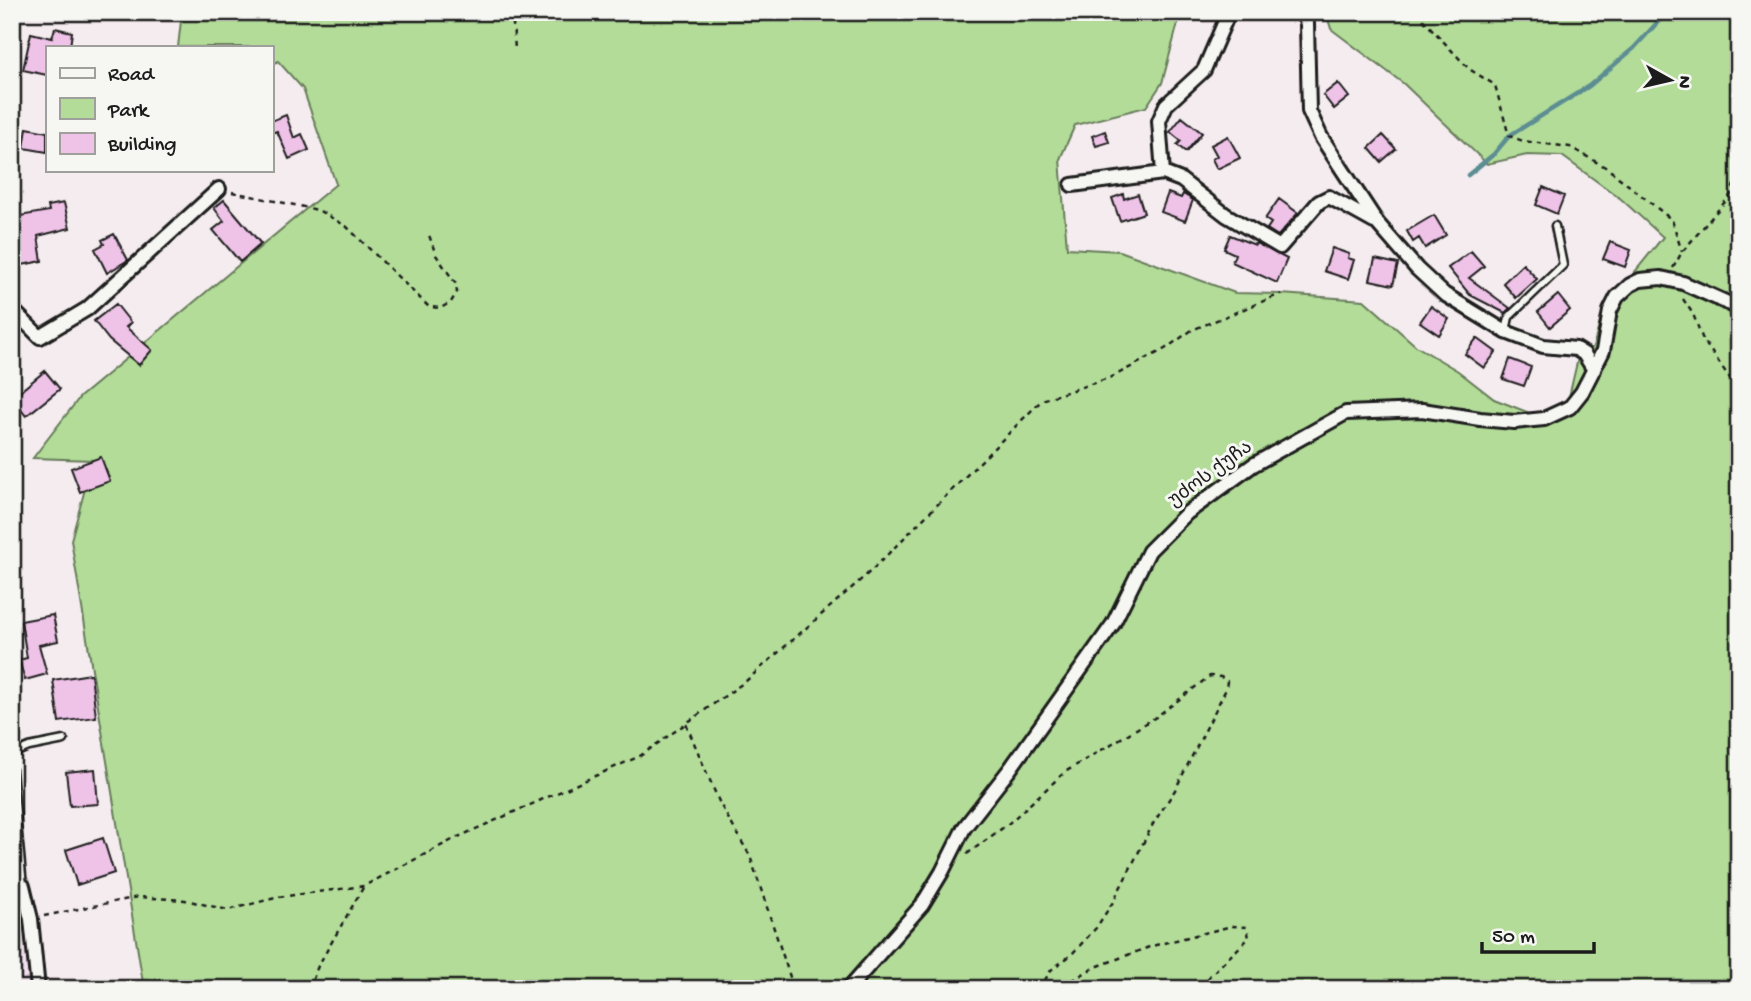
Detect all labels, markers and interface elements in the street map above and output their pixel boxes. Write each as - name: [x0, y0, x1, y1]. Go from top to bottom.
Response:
- legend: [46, 46, 273, 172]
- north arrow: [1636, 46, 1706, 116]
- text: Road: [108, 64, 156, 89]
- text: N: [1671, 74, 1696, 90]
- text: Park: [107, 100, 151, 125]
- text: Building: [107, 134, 177, 159]
- street label: უძოს ქუჩა: [1164, 437, 1258, 513]
- scale bar: [1482, 910, 1594, 954]
- text: 50 m: [1492, 926, 1535, 951]

